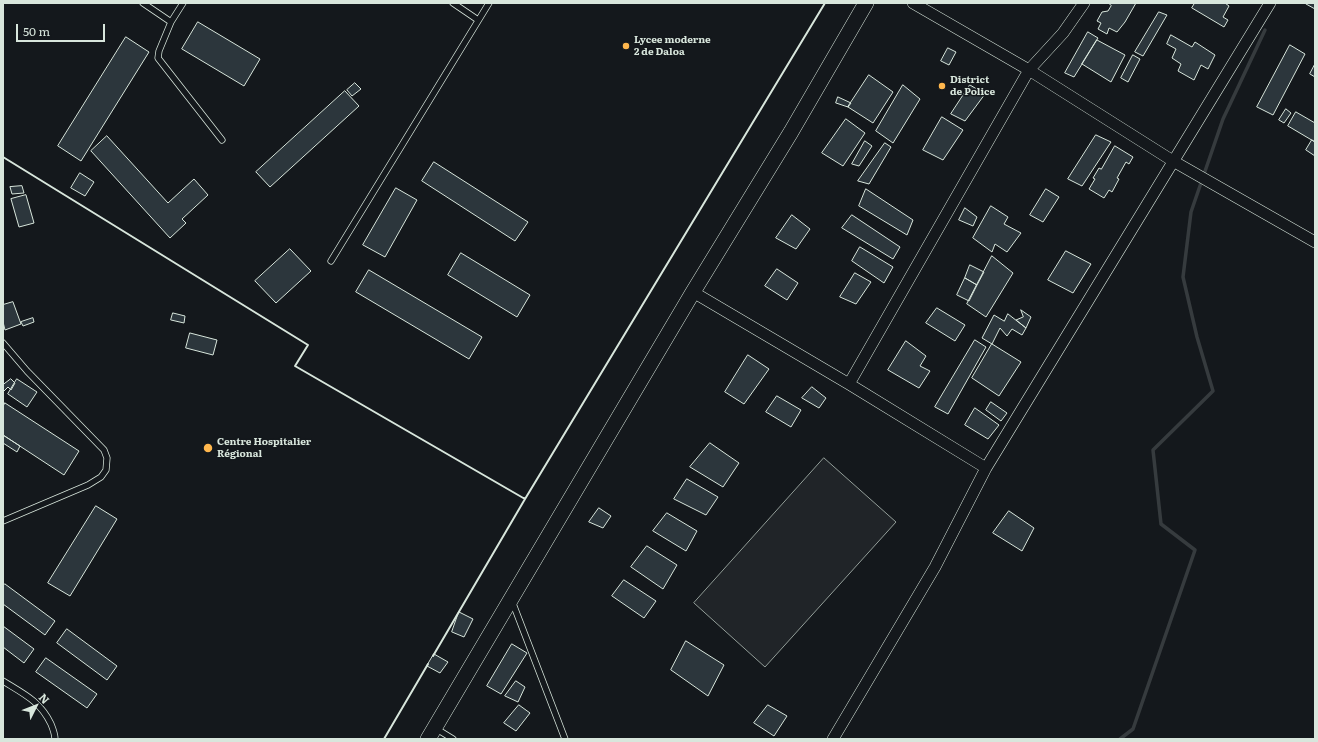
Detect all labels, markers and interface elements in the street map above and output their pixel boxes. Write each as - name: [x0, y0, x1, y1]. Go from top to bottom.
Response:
- scale bar: [18, 16, 107, 42]
- text: 50 m: [23, 22, 50, 40]
- place label: Lycee moderne 2 de Daloa: [634, 34, 711, 58]
- marker: Lycee moderne 2 de Daloa: [621, 41, 631, 51]
- place label: District de Police: [950, 74, 995, 98]
- marker: District de Police: [937, 81, 947, 91]
- place label: Centre Hospitalier Régional: [217, 436, 311, 460]
- marker: Centre Hospitalier Régional: [202, 442, 214, 454]
- north arrow: [16, 686, 56, 726]
- text: N: [36, 689, 54, 707]

